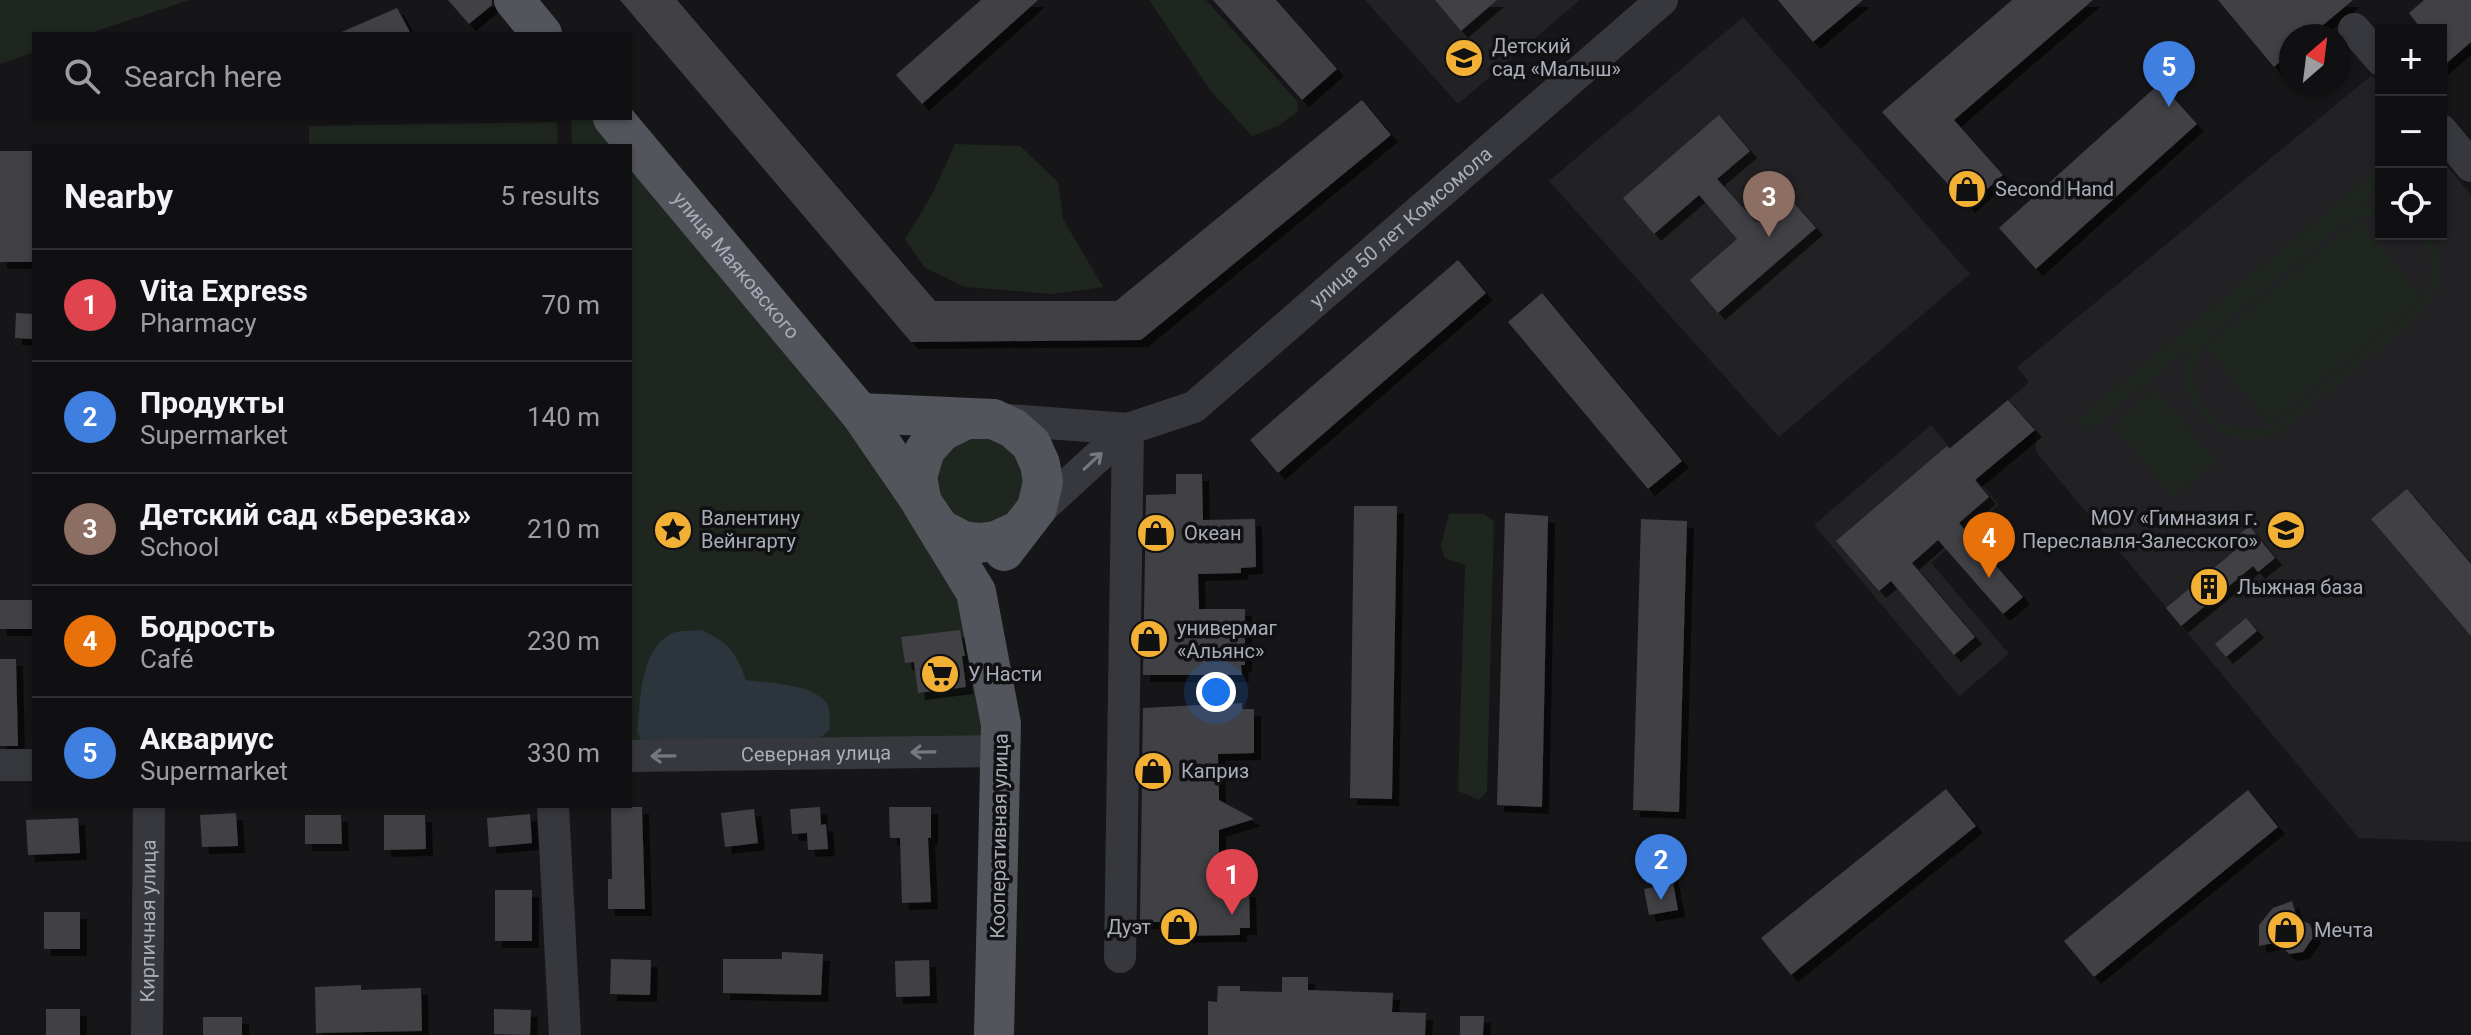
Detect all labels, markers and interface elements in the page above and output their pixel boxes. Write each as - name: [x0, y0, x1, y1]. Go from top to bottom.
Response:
- north arrow: [2279, 24, 2351, 96]
- map controls: [2375, 24, 2447, 240]
- button: +: [2375, 24, 2447, 96]
- search box: [32, 32, 632, 120]
- place label: Детский сад «Малыш»: [1492, 34, 1621, 81]
- school or university icon: Детский сад «Малыш»: [1443, 37, 1485, 79]
- pin: 5: [2143, 41, 2195, 107]
- icon: search: [60, 54, 104, 98]
- text: Search here: [124, 59, 282, 94]
- button: −: [2375, 96, 2447, 168]
- street label: улица 50 лет Комсомола: [1305, 142, 1497, 313]
- shop icon: Second Hand: [1946, 168, 1988, 210]
- button: locate: [2375, 168, 2447, 240]
- pin: 3: [1743, 171, 1795, 237]
- text: Nearby: [64, 176, 173, 216]
- place label: Second Hand: [1995, 177, 2114, 201]
- text: 5 results: [501, 181, 600, 211]
- street label: улица Маяковского: [668, 187, 805, 344]
- text: Vita Express: [140, 273, 308, 308]
- text: 1: [83, 290, 97, 320]
- text: 70 m: [542, 290, 600, 320]
- text: Pharmacy: [140, 308, 257, 338]
- text: Продукты: [140, 385, 285, 420]
- text: 2: [83, 402, 97, 432]
- text: 140 m: [527, 402, 600, 432]
- text: Supermarket: [140, 420, 288, 450]
- one-way arrow: [1083, 452, 1103, 470]
- text: Детский сад «Березка»: [140, 497, 471, 532]
- place label: Валентину Вейнгарту: [701, 506, 801, 553]
- place label: МОУ «Гимназия г. Переславля-Залесского»: [2022, 506, 2258, 553]
- place icon: Валентину Вейнгарту: [652, 509, 694, 551]
- school or university icon: МОУ «Гимназия г. Переславля-Залесского»: [2265, 509, 2307, 551]
- shop icon: Океан: [1135, 512, 1177, 554]
- pin: 4: [1963, 512, 2015, 578]
- text: 3: [83, 514, 97, 544]
- text: 210 m: [527, 514, 600, 544]
- place label: Океан: [1184, 521, 1241, 545]
- text: School: [140, 532, 219, 562]
- building icon: Лыжная база: [2188, 566, 2230, 608]
- place label: Лыжная база: [2237, 575, 2363, 599]
- text: Бодрость: [140, 609, 275, 644]
- place label: универмаг «Альянс»: [1177, 616, 1278, 663]
- shop icon: универмаг «Альянс»: [1128, 618, 1170, 660]
- text: 4: [83, 626, 97, 656]
- text: 230 m: [527, 626, 600, 656]
- text: Café: [140, 644, 194, 674]
- supermarket icon: У Насти: [919, 653, 961, 695]
- place label: У Насти: [968, 662, 1042, 686]
- your location: [1196, 672, 1236, 712]
- text: Аквариус: [140, 721, 274, 756]
- street label: Кооперативная улица: [985, 733, 1013, 939]
- text: 5: [83, 738, 97, 768]
- text: 330 m: [527, 738, 600, 768]
- street label: Северная улица: [741, 740, 891, 767]
- one-way arrow: [910, 744, 937, 760]
- one-way arrow: [650, 748, 677, 763]
- shop icon: Каприз: [1132, 750, 1174, 792]
- text: Supermarket: [140, 756, 288, 786]
- place label: Каприз: [1181, 759, 1249, 783]
- pin: 2: [1635, 834, 1687, 900]
- street label: Кирпичная улица: [135, 840, 161, 1002]
- pin: 1: [1206, 849, 1258, 915]
- shop icon: Дуэт: [1158, 906, 1200, 948]
- shop icon: Мечта: [2265, 909, 2307, 951]
- place label: Дуэт: [1107, 915, 1151, 939]
- place label: Мечта: [2314, 918, 2373, 942]

